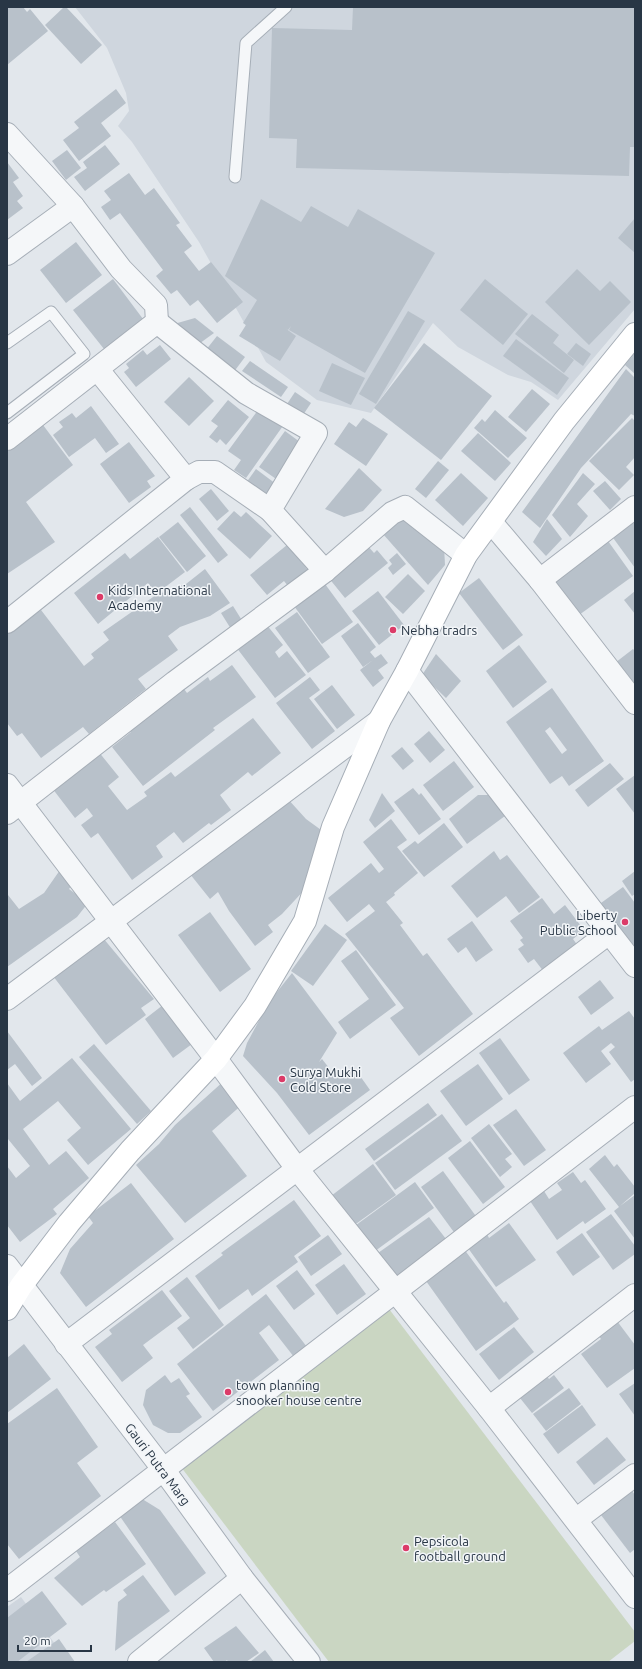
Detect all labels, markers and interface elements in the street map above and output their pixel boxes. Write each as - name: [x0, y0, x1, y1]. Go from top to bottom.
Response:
- place label: Kids International Academy: [108, 583, 212, 612]
- marker: Kids International Academy: [95, 592, 105, 602]
- place label: Nebha tradrs: [401, 623, 477, 637]
- marker: Nebha tradrs: [388, 625, 398, 635]
- place label: Liberty Public School: [540, 908, 618, 937]
- marker: Liberty Public School: [620, 917, 630, 927]
- place label: Surya Mukhi Cold Store: [290, 1065, 361, 1094]
- marker: Surya Mukhi Cold Store: [277, 1074, 287, 1084]
- place label: town planning snooker house centre: [236, 1378, 362, 1407]
- marker: town planning snooker house centre: [223, 1387, 233, 1397]
- street label: Gauri Putra Marg: [123, 1420, 193, 1508]
- place label: Pepsicola football ground: [414, 1534, 506, 1563]
- marker: Pepsicola football ground: [401, 1543, 411, 1553]
- scale bar: [18, 1627, 91, 1653]
- text: 20 m: [24, 1634, 51, 1647]

